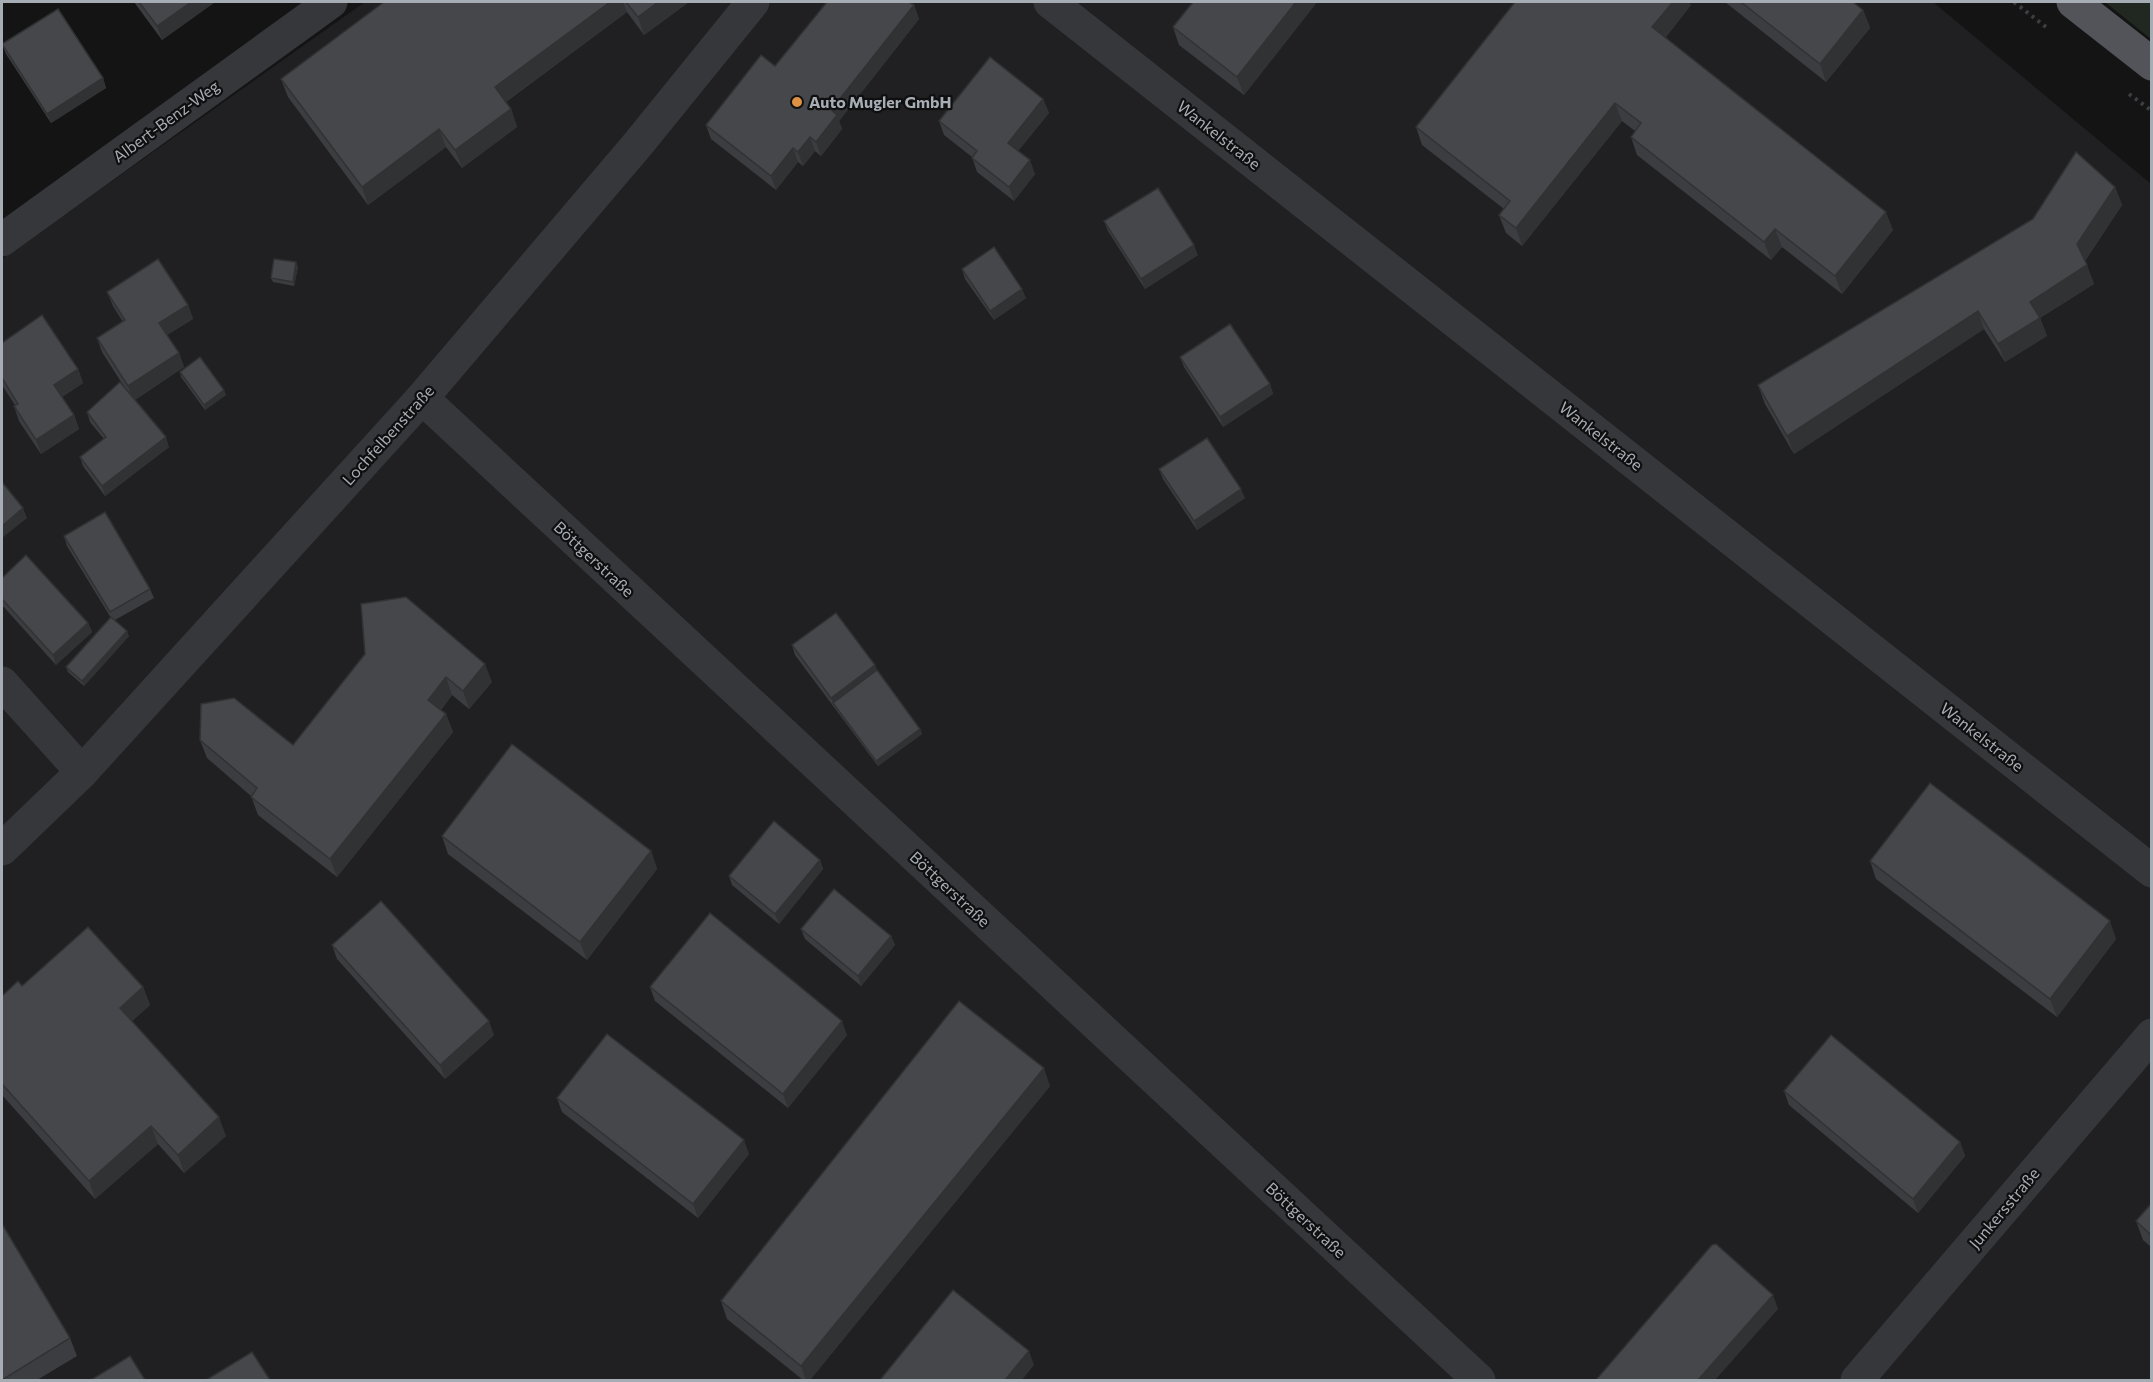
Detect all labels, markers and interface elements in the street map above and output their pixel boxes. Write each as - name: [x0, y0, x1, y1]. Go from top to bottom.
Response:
- street label: Albert-Benz-Weg: [109, 75, 223, 166]
- place label: Auto Mugler GmbH: [809, 92, 952, 111]
- marker: Auto Mugler GmbH: [790, 95, 804, 109]
- street label: Wankelstraße: [1174, 96, 1265, 173]
- street label: Lochfelbenstraße: [338, 381, 437, 489]
- street label: Wankelstraße: [1556, 397, 1647, 474]
- street label: Böttgerstraße: [550, 517, 638, 601]
- street label: Wankelstraße: [1937, 698, 2028, 775]
- street label: Böttgerstraße: [906, 847, 994, 931]
- street label: Junkersstraße: [1964, 1163, 2043, 1252]
- street label: Böttgerstraße: [1262, 1178, 1350, 1262]

